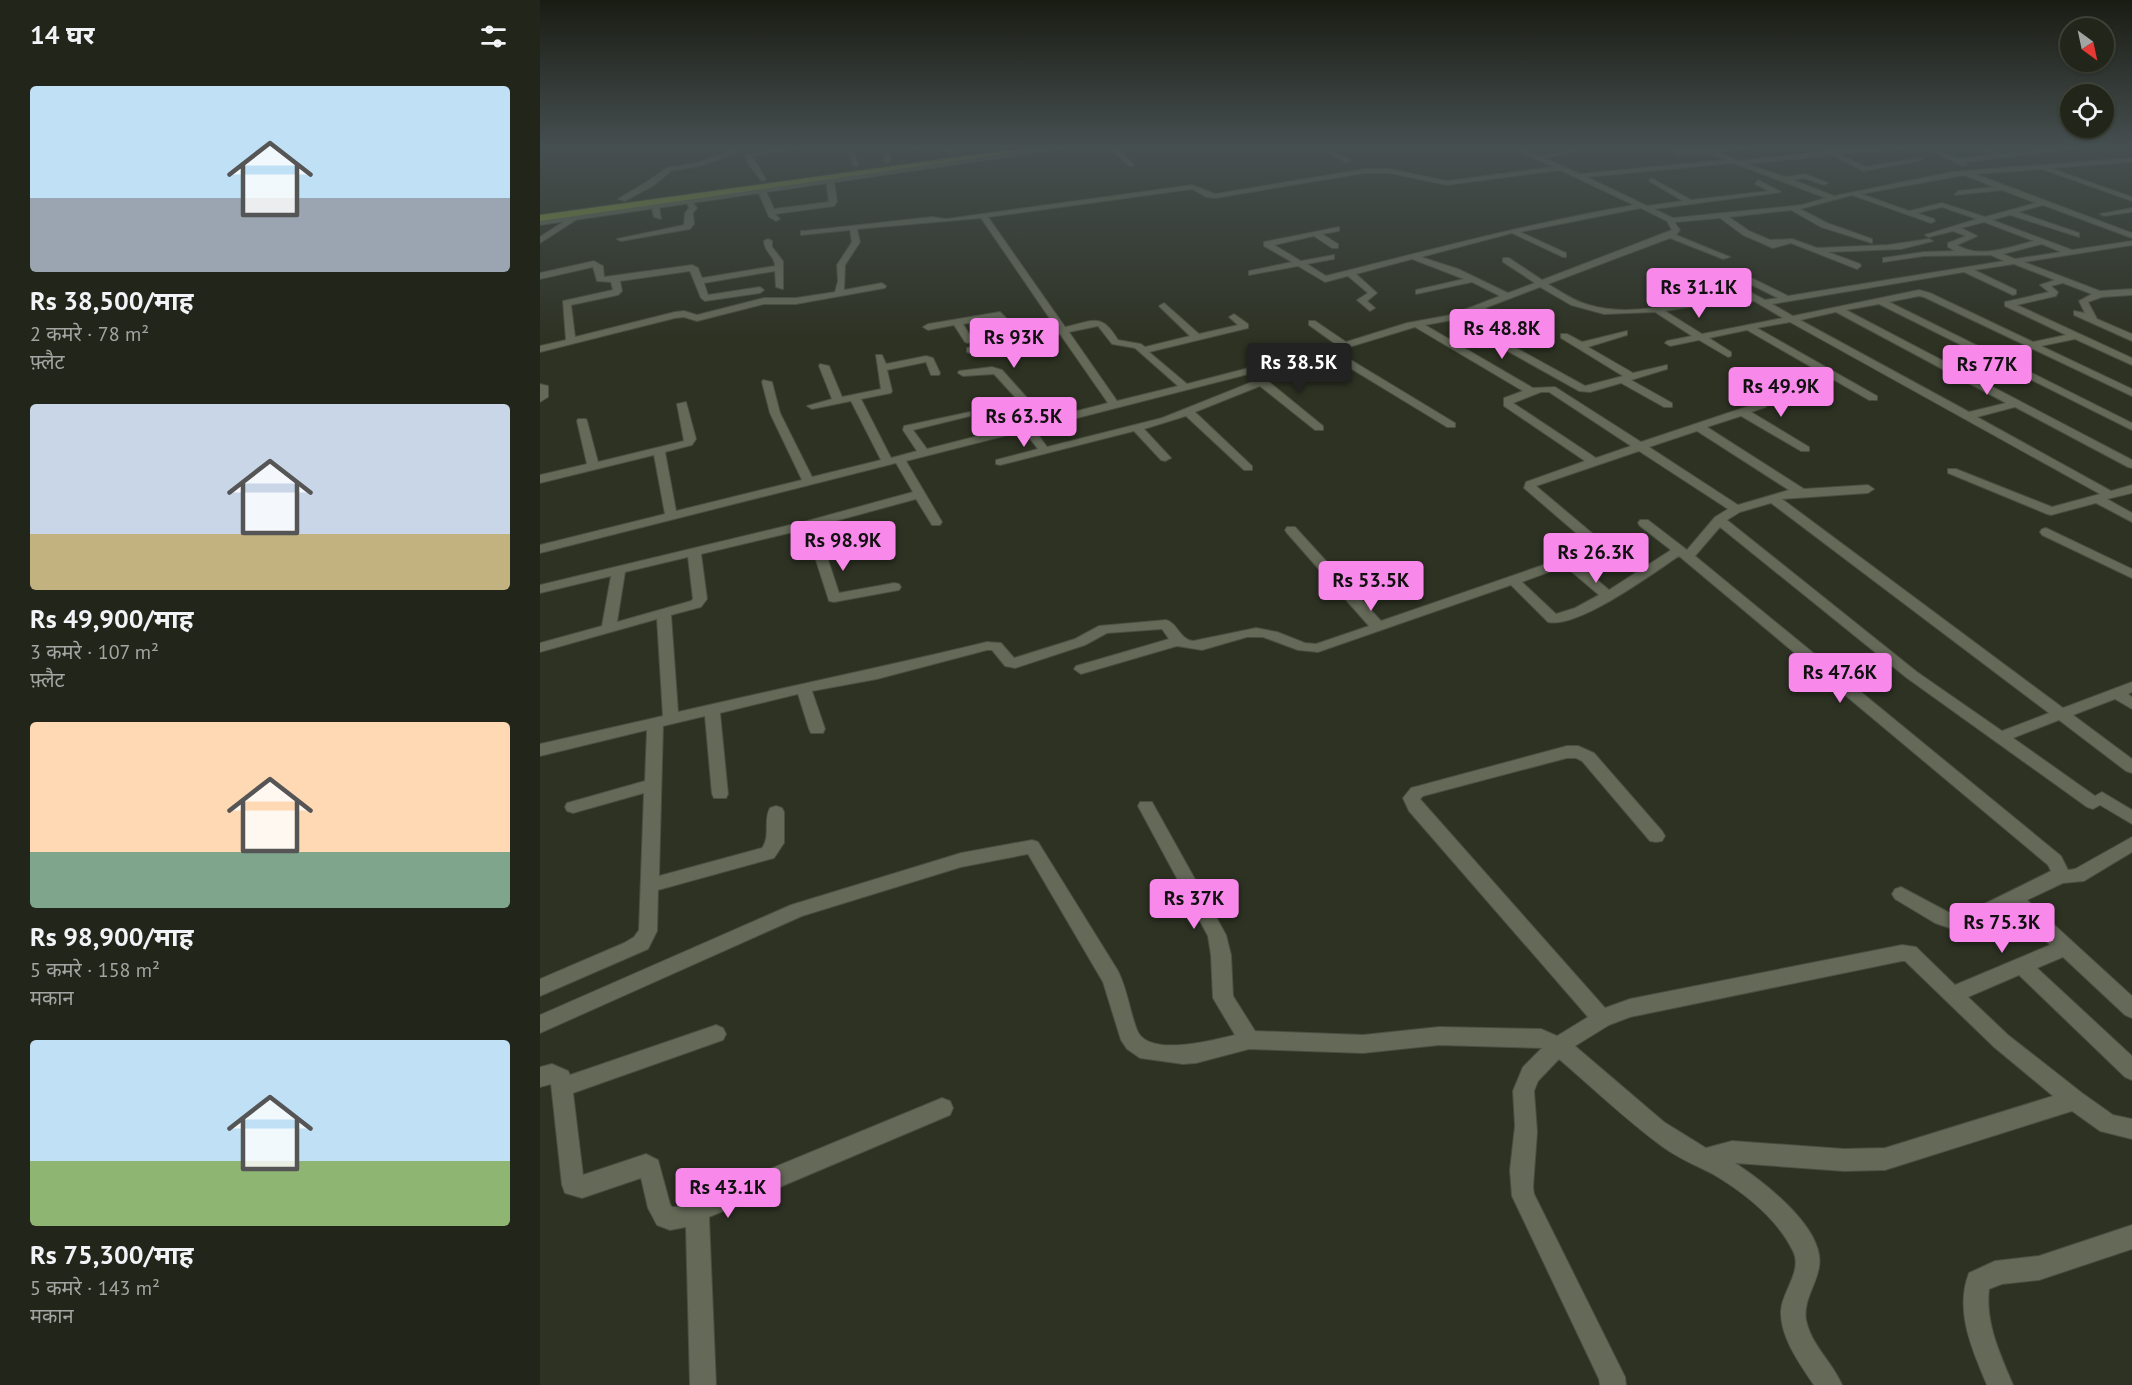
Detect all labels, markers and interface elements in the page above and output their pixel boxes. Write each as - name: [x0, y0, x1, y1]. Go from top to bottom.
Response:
- text: 14 घर: [30, 18, 94, 51]
- north arrow: [2060, 18, 2114, 72]
- map controls: [2060, 18, 2114, 138]
- icon: filters: [477, 20, 510, 53]
- button: locate: [2060, 84, 2114, 138]
- icon: home: [216, 125, 324, 233]
- pin: Rs 31.1K: [1637, 268, 1761, 319]
- text: Rs 31.1K: [1661, 274, 1737, 300]
- text: Rs 38,500/माह: [30, 284, 193, 317]
- pin: Rs 48.8K: [1440, 309, 1564, 360]
- text: Rs 48.8K: [1464, 315, 1540, 341]
- pin: Rs 93K: [965, 318, 1063, 369]
- text: 2 कमरे · 78 m²: [30, 321, 149, 347]
- text: Rs 93K: [984, 324, 1044, 350]
- pin: Rs 38.5K: [1237, 343, 1361, 394]
- pin: Rs 77K: [1938, 345, 2036, 396]
- text: फ़्लैट: [30, 349, 65, 375]
- text: Rs 38.5K: [1261, 349, 1337, 375]
- text: Rs 77K: [1957, 351, 2017, 377]
- pin: Rs 49.9K: [1719, 367, 1843, 418]
- text: Rs 49.9K: [1743, 373, 1819, 399]
- pin: Rs 63.5K: [962, 397, 1086, 448]
- text: Rs 63.5K: [986, 403, 1062, 429]
- icon: home: [216, 443, 324, 551]
- pin: Rs 98.9K: [781, 521, 905, 572]
- text: Rs 98.9K: [805, 527, 881, 553]
- pin: Rs 26.3K: [1534, 533, 1658, 584]
- text: Rs 26.3K: [1558, 539, 1634, 565]
- pin: Rs 53.5K: [1309, 561, 1433, 612]
- text: Rs 53.5K: [1333, 567, 1409, 593]
- text: Rs 49,900/माह: [30, 602, 193, 635]
- text: 3 कमरे · 107 m²: [30, 639, 159, 665]
- pin: Rs 47.6K: [1778, 653, 1902, 704]
- text: Rs 47.6K: [1803, 659, 1877, 685]
- text: फ़्लैट: [30, 667, 65, 693]
- icon: home: [216, 761, 324, 869]
- pin: Rs 37K: [1145, 879, 1243, 930]
- text: Rs 37K: [1164, 885, 1224, 911]
- pin: Rs 75.3K: [1940, 903, 2064, 954]
- text: Rs 75.3K: [1964, 909, 2040, 935]
- text: Rs 98,900/माह: [30, 920, 193, 953]
- text: 5 कमरे · 158 m²: [30, 957, 160, 983]
- text: मकान: [30, 985, 74, 1011]
- icon: home: [216, 1079, 324, 1187]
- pin: Rs 43.1K: [666, 1168, 790, 1219]
- text: Rs 43.1K: [690, 1174, 766, 1200]
- text: Rs 75,300/माह: [30, 1238, 193, 1271]
- text: 5 कमरे · 143 m²: [30, 1275, 160, 1301]
- text: मकान: [30, 1303, 74, 1329]

